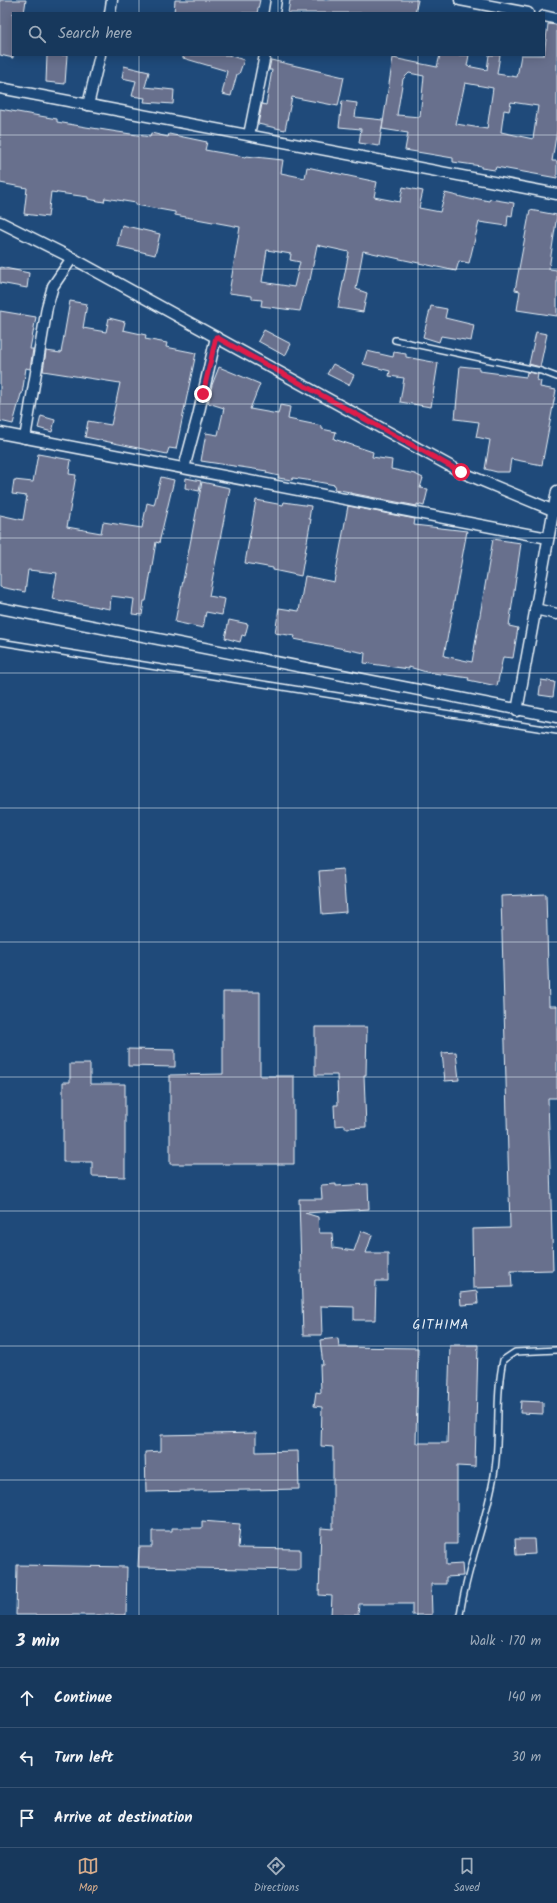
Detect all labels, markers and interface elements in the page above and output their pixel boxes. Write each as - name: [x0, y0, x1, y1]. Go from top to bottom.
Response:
- search box: [12, 12, 545, 56]
- text: Search here: [58, 22, 132, 46]
- icon: search: [26, 23, 48, 45]
- route end: [194, 385, 212, 403]
- route start: [452, 463, 470, 481]
- district label: GITHIMA: [413, 1315, 469, 1336]
- text: 3 min: [16, 1628, 60, 1655]
- text: Walk · 170 m: [470, 1631, 541, 1652]
- text: Continue: [54, 1686, 112, 1710]
- icon: ahead: [16, 1687, 38, 1709]
- text: 140 m: [508, 1687, 541, 1708]
- text: Turn left: [54, 1746, 114, 1770]
- icon: left: [16, 1747, 38, 1769]
- text: 30 m: [512, 1747, 541, 1768]
- text: Arrive at destination: [54, 1806, 193, 1830]
- icon: arrive: [16, 1807, 38, 1829]
- tab: Map: [77, 1855, 99, 1897]
- tab: Directions: [254, 1855, 299, 1897]
- tab: Saved: [454, 1855, 480, 1897]

